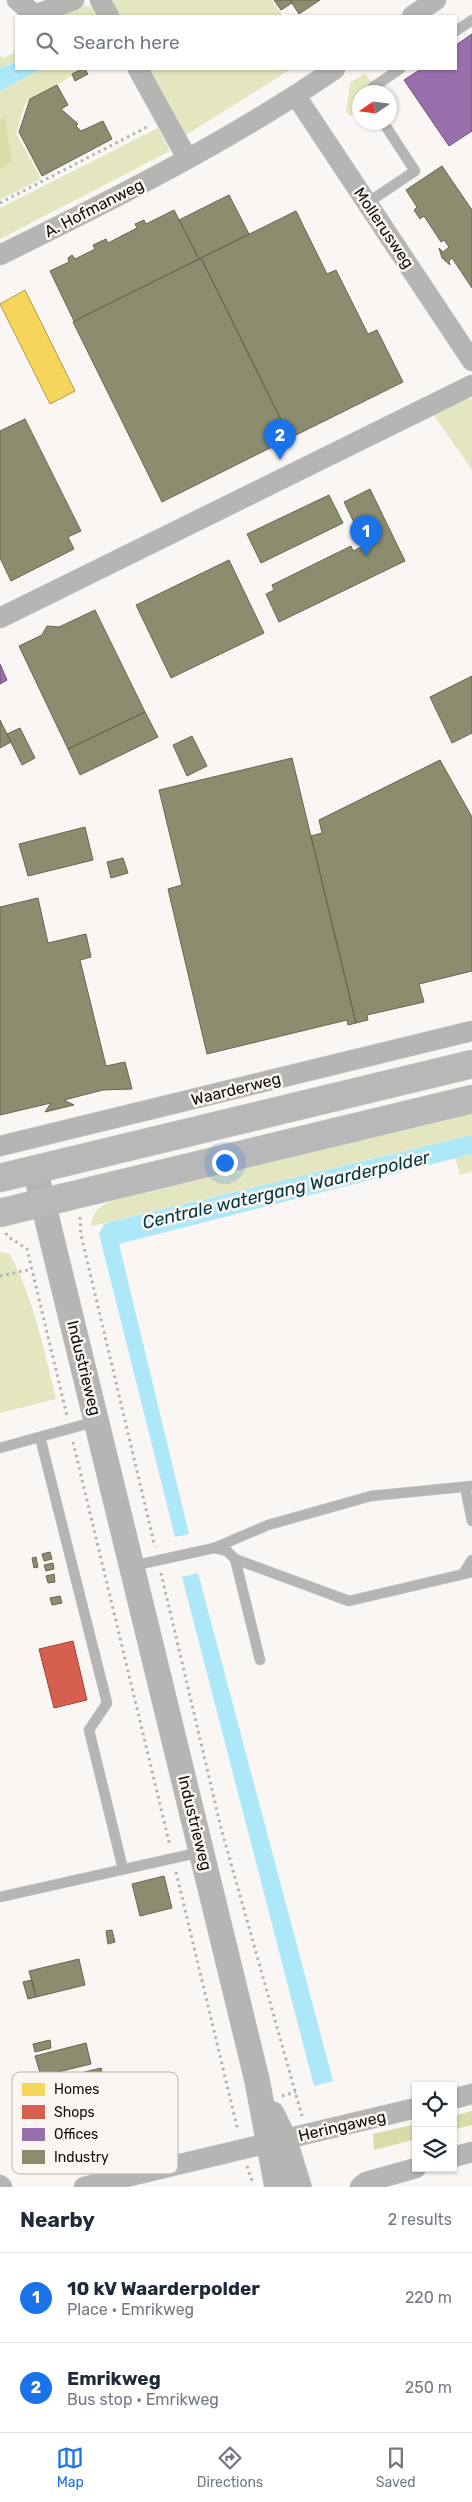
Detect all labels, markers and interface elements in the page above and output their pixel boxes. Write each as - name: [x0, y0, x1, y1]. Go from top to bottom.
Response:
- search box: [15, 15, 457, 70]
- icon: search: [33, 29, 61, 57]
- text: Search here: [73, 31, 180, 54]
- north arrow: [352, 85, 397, 130]
- street label: A. Hofmanweg: [41, 175, 147, 241]
- street label: Mollerusweg: [350, 184, 418, 272]
- pin: 2: [264, 419, 296, 460]
- pin: 1: [350, 515, 382, 556]
- street label: Waarderweg: [189, 1069, 283, 1109]
- water label: Centrale watergang Waarderpolder: [140, 1146, 433, 1234]
- your location: [212, 1150, 238, 1176]
- street label: Industrieweg: [63, 1318, 105, 1418]
- street label: Industrieweg: [174, 1773, 216, 1873]
- legend: [12, 2072, 178, 2174]
- text: Homes: [54, 2081, 99, 2098]
- map controls: [412, 2082, 457, 2172]
- button: locate: [412, 2082, 457, 2127]
- text: Shops: [54, 2104, 95, 2121]
- street label: Heringaweg: [296, 2107, 388, 2145]
- text: Offices: [54, 2126, 98, 2143]
- button: layers: [412, 2127, 457, 2172]
- text: Industry: [54, 2149, 109, 2166]
- text: Nearby: [20, 2207, 95, 2232]
- text: 2 results: [388, 2210, 452, 2229]
- text: 10 kV Waarderpolder: [67, 2277, 260, 2300]
- text: 1: [32, 2288, 40, 2307]
- text: 220 m: [405, 2288, 452, 2307]
- text: Place · Emrikweg: [67, 2300, 194, 2319]
- text: Emrikweg: [67, 2367, 161, 2390]
- text: 2: [31, 2378, 41, 2397]
- text: 250 m: [405, 2378, 452, 2397]
- text: Bus stop · Emrikweg: [67, 2390, 219, 2409]
- tab: Map: [56, 2444, 84, 2491]
- tab: Directions: [197, 2444, 263, 2491]
- tab: Saved: [376, 2444, 416, 2491]

